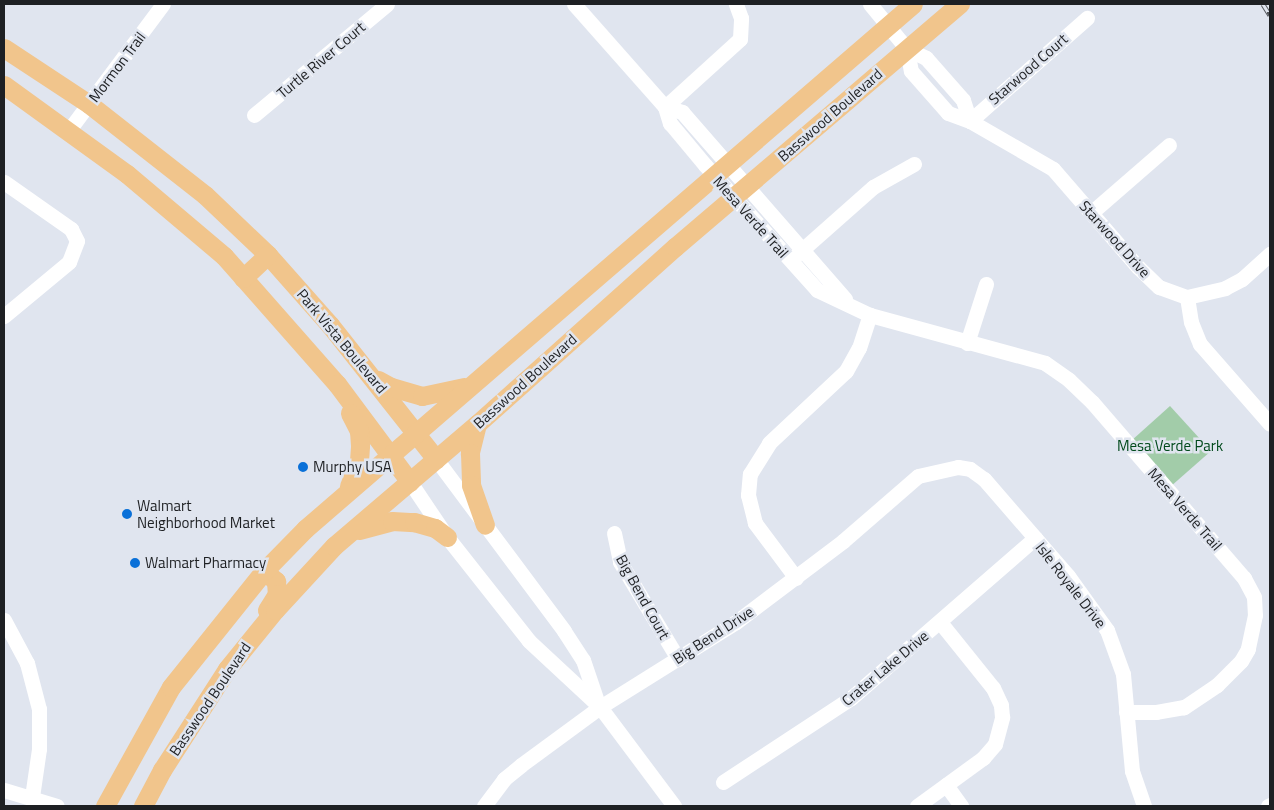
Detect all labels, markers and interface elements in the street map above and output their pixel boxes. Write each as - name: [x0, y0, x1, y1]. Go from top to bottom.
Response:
- street label: Turtle River Court: [273, 18, 369, 102]
- street label: Mormon Trail: [85, 28, 149, 106]
- street label: Starwood Court: [985, 30, 1071, 108]
- street label: Basswood Boulevard: [774, 65, 886, 165]
- street label: Mesa Verde Trail: [710, 172, 792, 262]
- street label: Starwood Drive: [1076, 197, 1154, 281]
- street label: Park Vista Boulevard: [293, 285, 391, 397]
- street label: Basswood Boulevard: [470, 330, 580, 432]
- park label: Mesa Verde Park: [1117, 437, 1223, 455]
- place label: Murphy USA: [313, 458, 392, 476]
- marker: Murphy USA: [297, 461, 309, 473]
- street label: Mesa Verde Trail: [1144, 464, 1226, 554]
- place label: Walmart Neighborhood Market: [137, 496, 275, 531]
- marker: Walmart Neighborhood Market: [121, 508, 133, 520]
- street label: Isle Royale Drive: [1032, 539, 1110, 631]
- street label: Big Bend Court: [612, 552, 674, 642]
- place label: Walmart Pharmacy: [145, 554, 266, 572]
- marker: Walmart Pharmacy: [129, 557, 141, 569]
- street label: Big Bend Drive: [669, 602, 757, 668]
- street label: Crater Lake Drive: [838, 627, 932, 709]
- street label: Basswood Boulevard: [165, 639, 255, 759]

